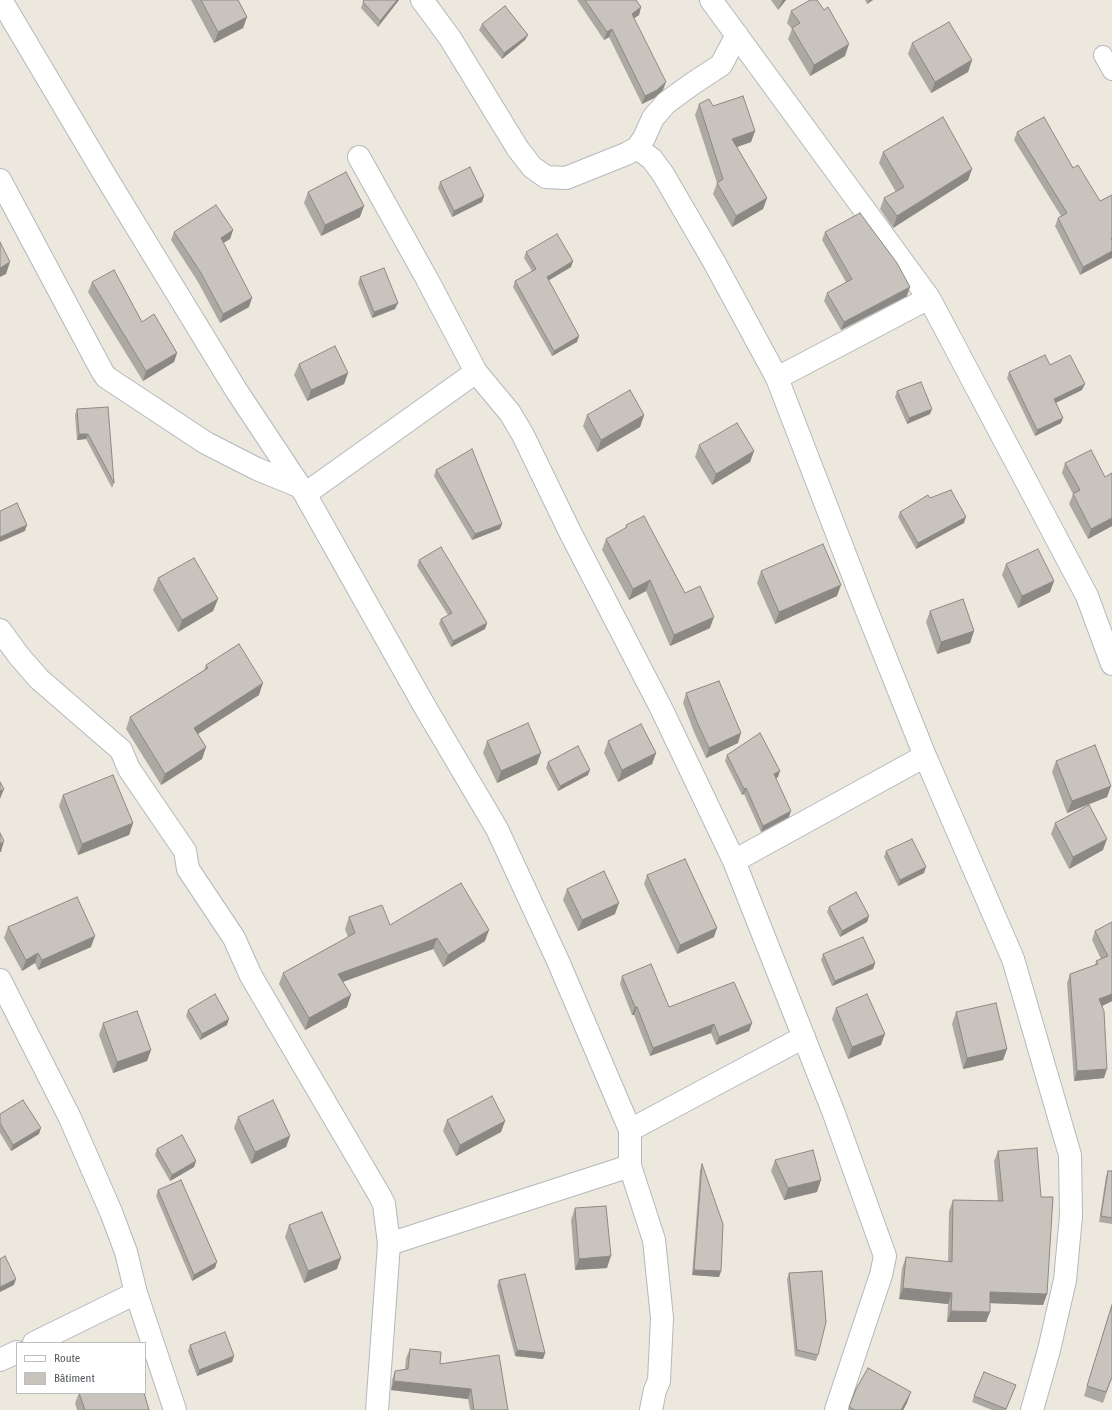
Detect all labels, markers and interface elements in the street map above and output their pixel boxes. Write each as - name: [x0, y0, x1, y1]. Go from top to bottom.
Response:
- legend: [16, 1342, 146, 1394]
- text: Route: [54, 1351, 80, 1365]
- text: Bâtiment: [54, 1371, 95, 1385]

